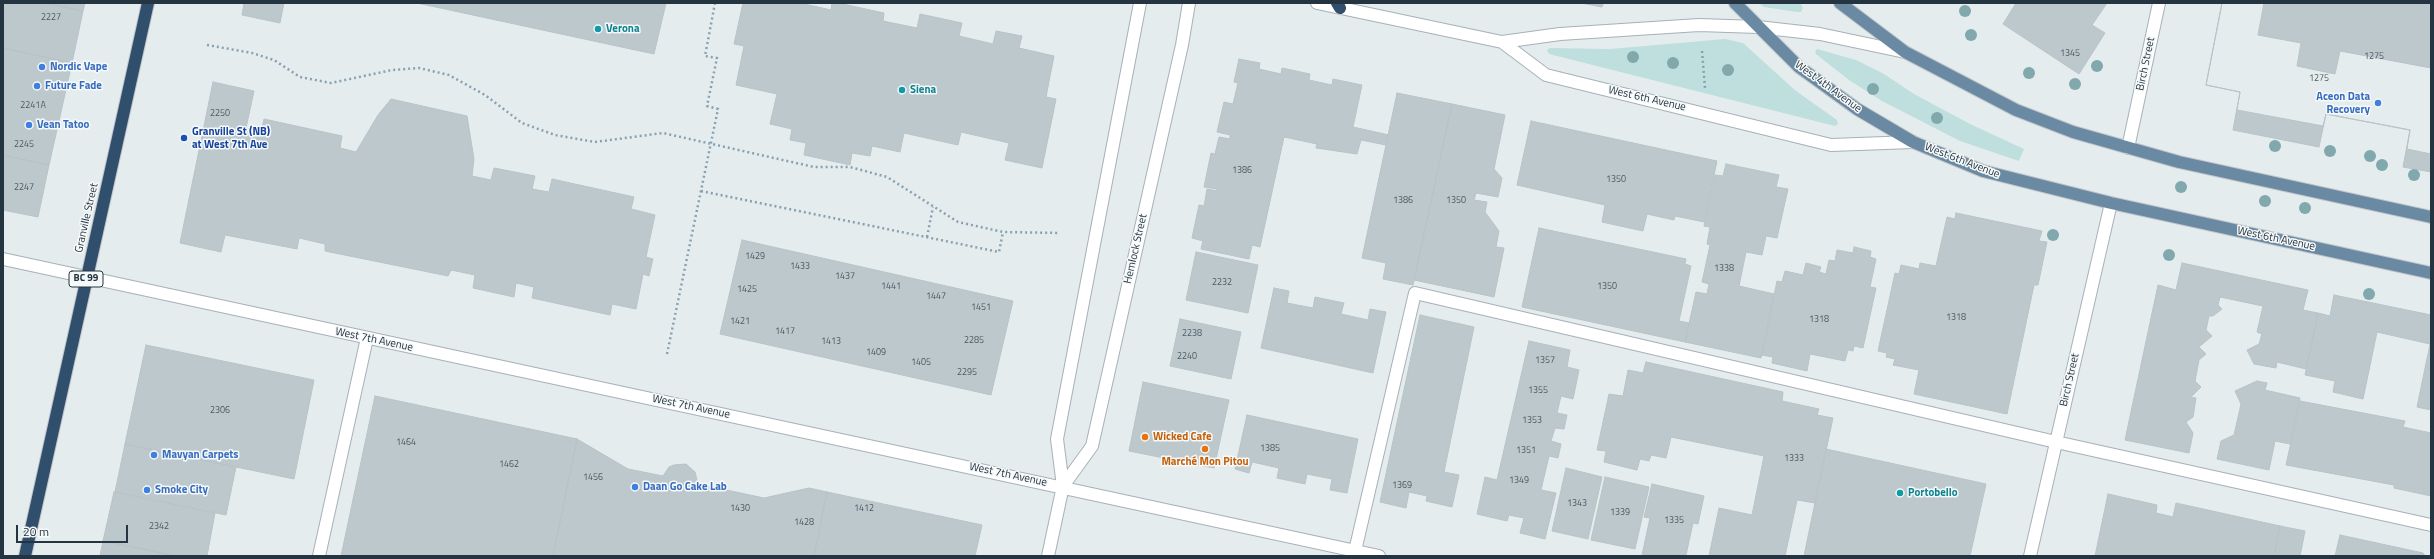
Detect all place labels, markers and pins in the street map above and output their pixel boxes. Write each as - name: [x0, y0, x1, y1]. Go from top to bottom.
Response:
- place label: Verona: [606, 22, 640, 36]
- marker: Verona: [593, 24, 603, 34]
- place label: Nordic Vape: [50, 60, 107, 74]
- marker: Nordic Vape: [37, 62, 47, 72]
- place label: Future Fade: [45, 79, 102, 93]
- marker: Future Fade: [32, 81, 42, 91]
- place label: Siena: [910, 83, 936, 97]
- marker: Siena: [897, 85, 907, 95]
- place label: Aceon Data Recovery: [2316, 90, 2370, 116]
- marker: Aceon Data Recovery: [2373, 98, 2383, 108]
- place label: Vean Tatoo: [37, 118, 89, 132]
- marker: Vean Tatoo: [24, 120, 34, 130]
- place label: Granville St (NB) at West 7th Ave: [192, 125, 270, 151]
- marker: Granville St (NB) at West 7th Ave: [179, 133, 189, 143]
- place label: Wicked Cafe: [1153, 430, 1212, 444]
- marker: Wicked Cafe: [1140, 432, 1150, 442]
- marker: Marché Mon Pitou: [1200, 444, 1210, 454]
- place label: Mavyan Carpets: [162, 448, 238, 462]
- marker: Mavyan Carpets: [149, 450, 159, 460]
- place label: Marché Mon Pitou: [1161, 455, 1249, 469]
- place label: Daan Go Cake Lab: [643, 480, 727, 494]
- marker: Daan Go Cake Lab: [630, 482, 640, 492]
- place label: Smoke City: [155, 483, 208, 497]
- marker: Smoke City: [142, 485, 152, 495]
- place label: Portobello: [1908, 486, 1958, 500]
- marker: Portobello: [1895, 488, 1905, 498]

